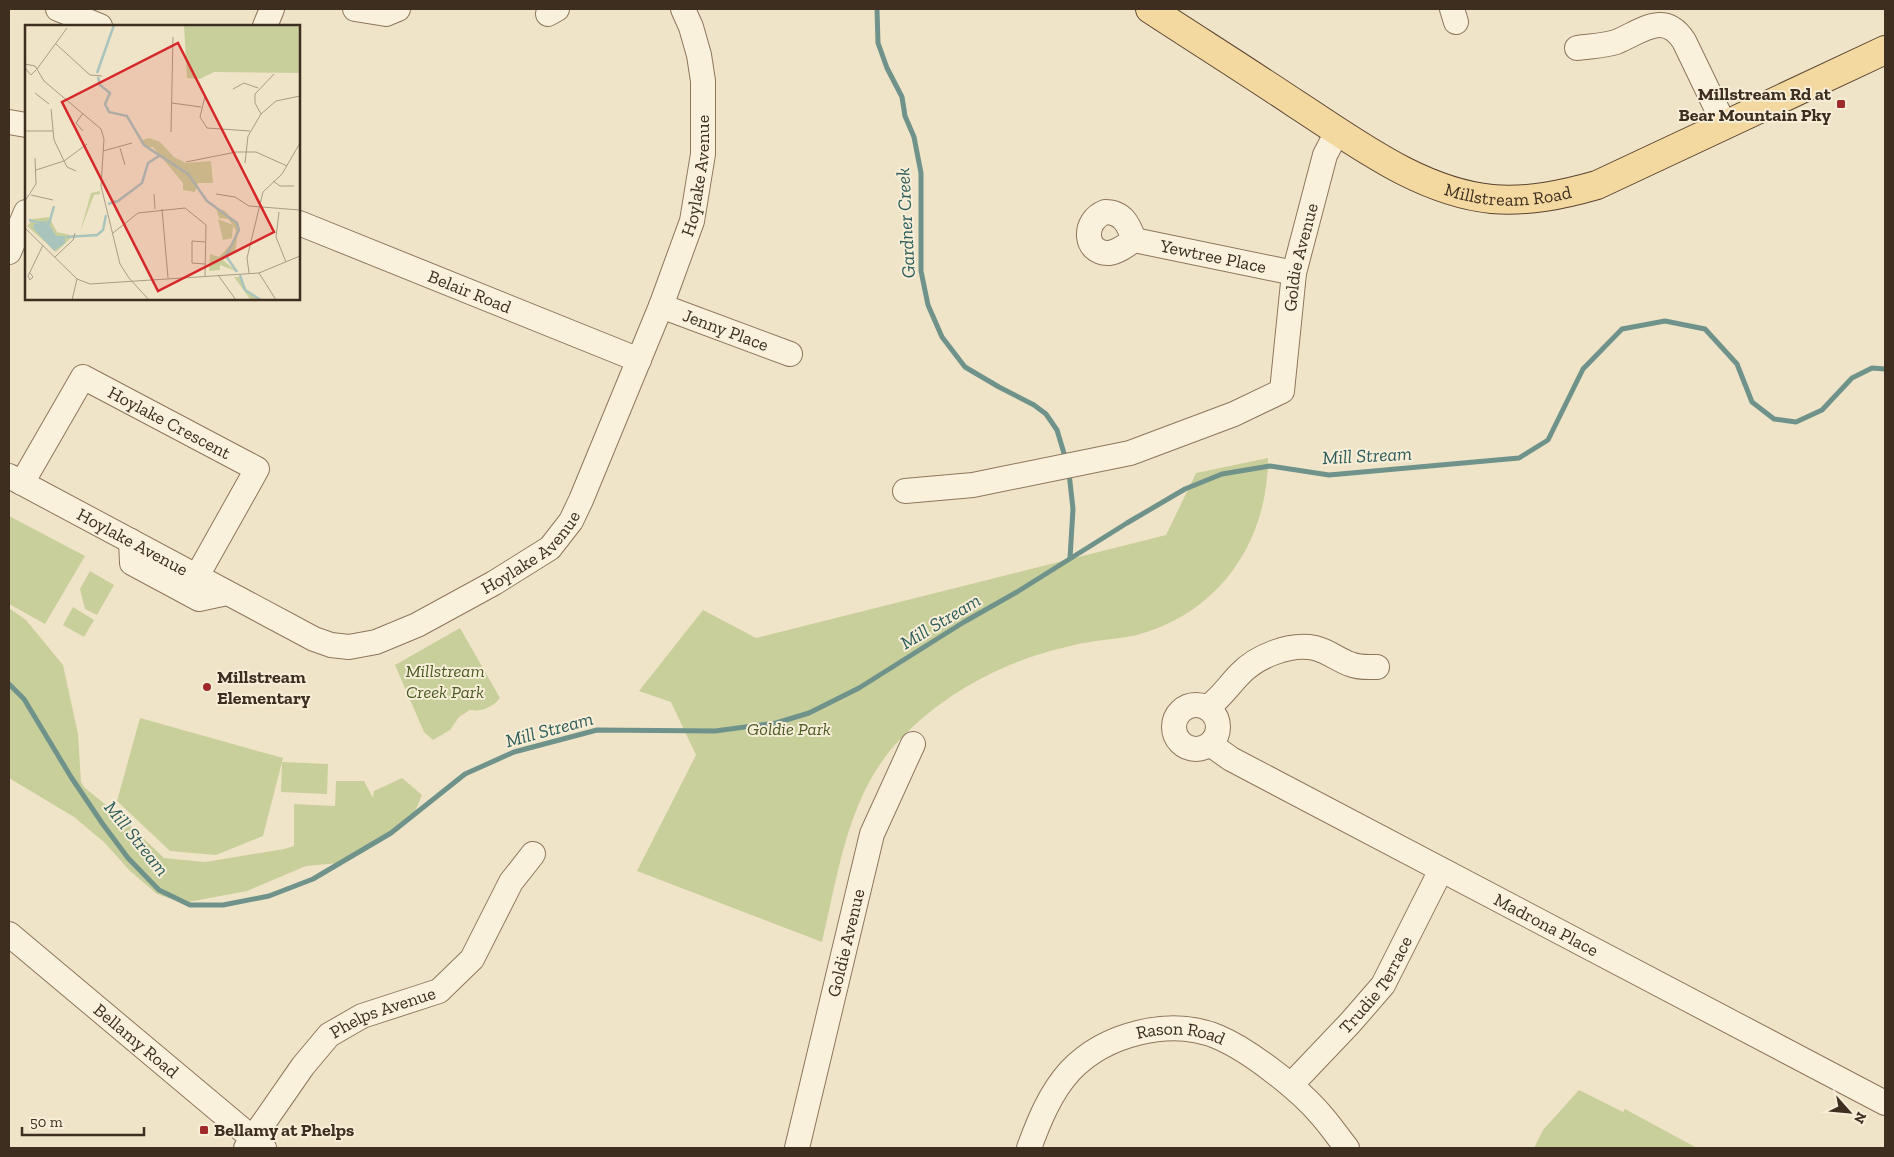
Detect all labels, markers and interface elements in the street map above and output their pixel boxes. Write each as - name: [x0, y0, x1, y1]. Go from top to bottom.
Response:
- inset map: [25, 25, 300, 300]
- place label: Millstream Rd at Bear Mountain Pky: [1679, 83, 1832, 126]
- marker: Millstream Rd at Bear Mountain Pky: [1835, 98, 1847, 110]
- street label: Hoylake Avenue: [676, 115, 714, 240]
- water label: Gardner Creek: [891, 167, 920, 279]
- street label: Millstream Road: [1442, 178, 1574, 211]
- street label: Goldie Avenue: [1279, 201, 1323, 313]
- street label: Yewtree Place: [1157, 235, 1268, 278]
- street label: Belair Road: [425, 265, 515, 318]
- street label: Jenny Place: [680, 304, 772, 356]
- street label: Hoylake Crescent: [104, 381, 235, 464]
- water label: Mill Stream: [1322, 442, 1413, 469]
- street label: Hoylake Avenue: [73, 503, 192, 581]
- street label: Hoylake Avenue: [477, 508, 585, 599]
- water label: Mill Stream: [896, 588, 985, 654]
- park label: Millstream Creek Park: [405, 660, 485, 703]
- place label: Millstream Elementary: [217, 666, 311, 709]
- marker: Millstream Elementary: [201, 681, 213, 693]
- water label: Mill Stream: [503, 707, 596, 752]
- park label: Goldie Park: [747, 718, 831, 740]
- water label: Mill Stream: [99, 796, 174, 880]
- street label: Goldie Avenue: [822, 886, 870, 999]
- street label: Madrona Place: [1490, 888, 1602, 961]
- street label: Trudie Terrace: [1334, 932, 1417, 1039]
- street label: Phelps Avenue: [326, 982, 438, 1043]
- street label: Bellamy Road: [89, 999, 183, 1083]
- street label: Rason Road: [1134, 1017, 1229, 1050]
- north arrow: [1824, 1087, 1874, 1137]
- scale bar: [22, 1104, 145, 1136]
- text: N: [1850, 1109, 1870, 1127]
- text: 50 m: [30, 1113, 63, 1131]
- place label: Bellamy at Phelps: [214, 1119, 354, 1141]
- marker: Bellamy at Phelps: [198, 1124, 210, 1136]

